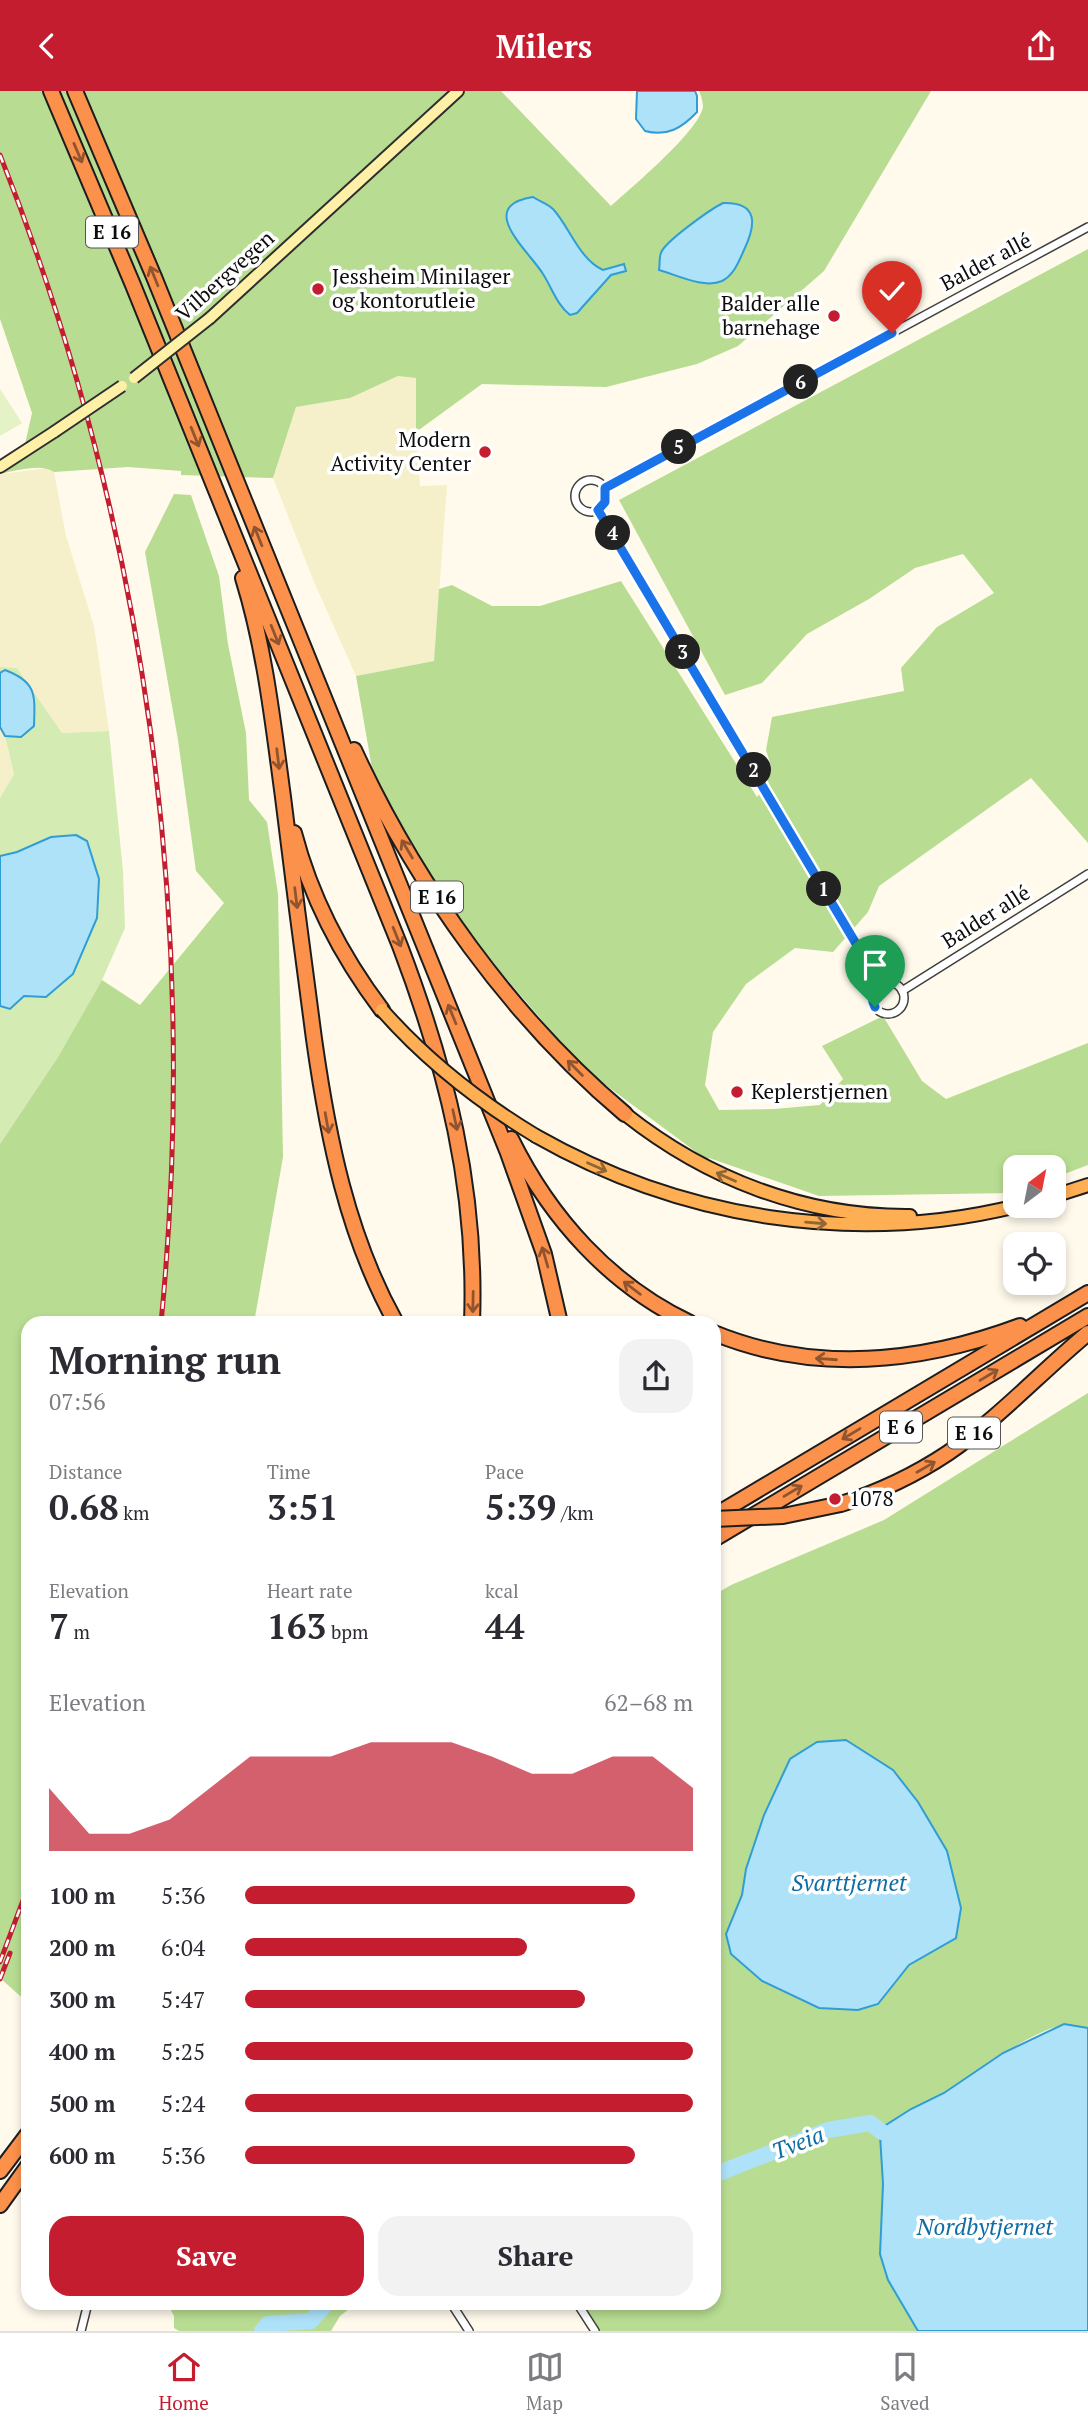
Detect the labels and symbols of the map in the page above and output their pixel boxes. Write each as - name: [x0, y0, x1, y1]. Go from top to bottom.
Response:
- one-way arrow: [72, 142, 85, 164]
- road number: E 16: [86, 216, 138, 247]
- street label: Vilbergvegen: [169, 223, 280, 327]
- street label: Balder allé: [935, 226, 1036, 297]
- pin: [862, 261, 922, 333]
- place label: Jessheim Minilager og kontorutleie: [332, 262, 510, 314]
- one-way arrow: [146, 265, 159, 287]
- marker: Jessheim Minilager og kontorutleie: [310, 281, 326, 297]
- place label: Balder alle barnehage: [721, 289, 820, 341]
- marker: Balder alle barnehage: [826, 308, 842, 324]
- pin: 6: [784, 365, 818, 399]
- one-way arrow: [189, 425, 202, 447]
- place label: Modern Activity Center: [331, 425, 472, 477]
- pin: 5: [662, 429, 696, 465]
- marker: Modern Activity Center: [477, 444, 493, 460]
- pin: 4: [596, 515, 630, 551]
- one-way arrow: [251, 526, 264, 547]
- one-way arrow: [269, 624, 282, 645]
- pin: 3: [666, 635, 700, 669]
- one-way arrow: [271, 747, 284, 769]
- pin: 2: [736, 753, 772, 787]
- one-way arrow: [400, 840, 414, 860]
- pin: 1: [806, 871, 842, 907]
- street label: Balder allé: [936, 878, 1035, 954]
- road number: E 16: [411, 881, 463, 912]
- one-way arrow: [289, 886, 302, 909]
- one-way arrow: [391, 925, 404, 947]
- pin: [845, 935, 905, 1007]
- one-way arrow: [444, 1003, 457, 1025]
- one-way arrow: [567, 1060, 584, 1077]
- place label: Keplerstjernen: [751, 1077, 889, 1105]
- marker: Keplerstjernen: [729, 1084, 745, 1100]
- one-way arrow: [448, 1108, 462, 1131]
- one-way arrow: [321, 1111, 335, 1134]
- north arrow: [1003, 1155, 1066, 1218]
- one-way arrow: [586, 1161, 607, 1174]
- one-way arrow: [715, 1170, 737, 1183]
- one-way arrow: [804, 1217, 827, 1230]
- one-way arrow: [537, 1246, 550, 1268]
- one-way arrow: [623, 1280, 642, 1295]
- one-way arrow: [466, 1290, 479, 1313]
- one-way arrow: [815, 1352, 838, 1365]
- one-way arrow: [978, 1368, 999, 1381]
- road number: E 6: [880, 1411, 922, 1443]
- road number: E 16: [948, 1417, 1000, 1449]
- one-way arrow: [841, 1427, 861, 1441]
- one-way arrow: [916, 1459, 936, 1473]
- one-way arrow: [783, 1484, 803, 1498]
- place label: 1078: [849, 1484, 894, 1512]
- marker: 1078: [827, 1491, 843, 1507]
- water label: Svarttjernet: [791, 1867, 908, 1898]
- water label: Tveia: [767, 2119, 828, 2167]
- water label: Nordbytjernet: [916, 2211, 1054, 2242]

